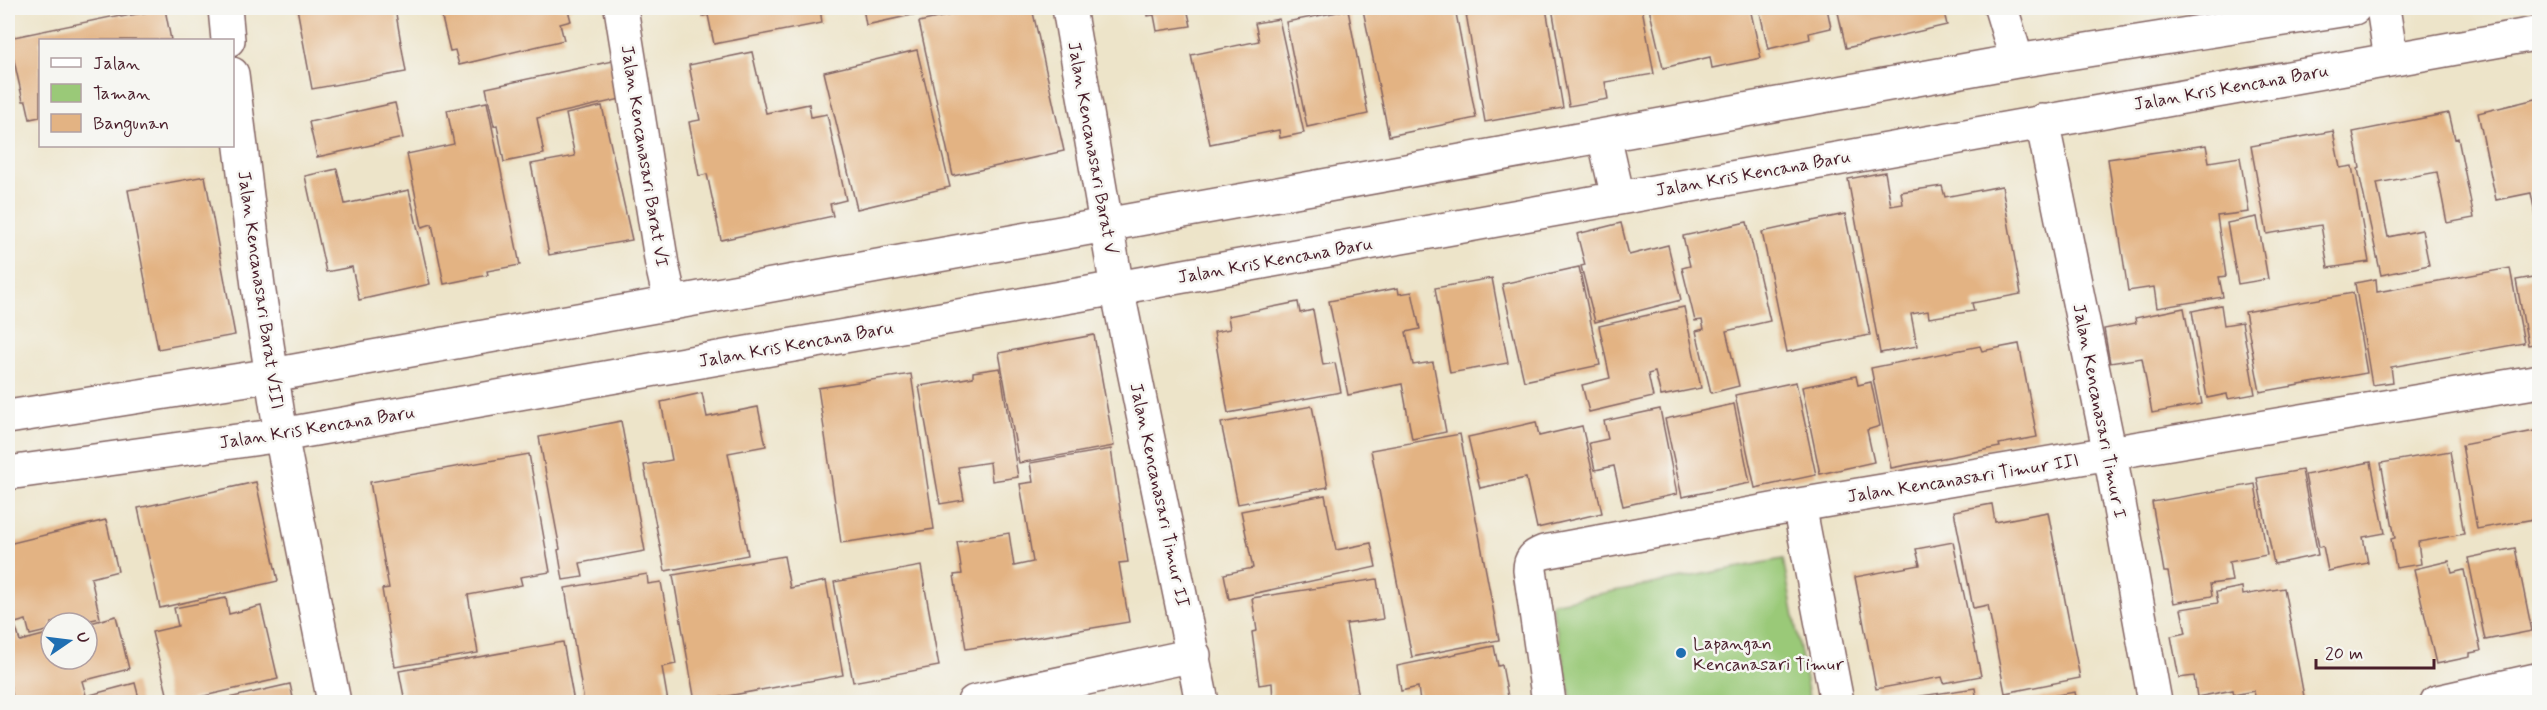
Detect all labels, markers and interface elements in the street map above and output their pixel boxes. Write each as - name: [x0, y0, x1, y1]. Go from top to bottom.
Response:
- legend: [39, 39, 234, 147]
- street label: Jalan Kencanasari Barat V: [1061, 40, 1123, 257]
- street label: Jalan Kencanasari Barat VI: [615, 43, 673, 269]
- text: Jalan: [93, 52, 140, 76]
- street label: Jalan Kris Kencana Baru: [2132, 59, 2331, 117]
- text: Taman: [93, 82, 150, 106]
- text: Bangunan: [93, 112, 169, 137]
- street label: Jalan Kris Kencana Baru: [1654, 145, 1853, 203]
- street label: Jalan Kencanasari Barat VIII: [231, 169, 289, 411]
- street label: Jalan Kris Kencana Baru: [1176, 232, 1375, 290]
- street label: Jalan Kencanasari Timur I: [2066, 302, 2132, 521]
- street label: Jalan Kris Kencana Baru: [697, 316, 896, 374]
- street label: Jalan Kencanasari Timur II: [1123, 381, 1195, 610]
- street label: Jalan Kris Kencana Baru: [218, 401, 417, 455]
- street label: Jalan Kencanasari Timur III: [1846, 449, 2081, 509]
- north arrow: [39, 611, 99, 671]
- text: U: [71, 630, 94, 645]
- place label: Lapangan Kencanasari Timur: [1693, 632, 1845, 677]
- scale bar: [2316, 632, 2434, 670]
- text: 20 m: [2325, 642, 2363, 666]
- marker: Lapangan Kencanasari Timur: [1674, 646, 1688, 660]

